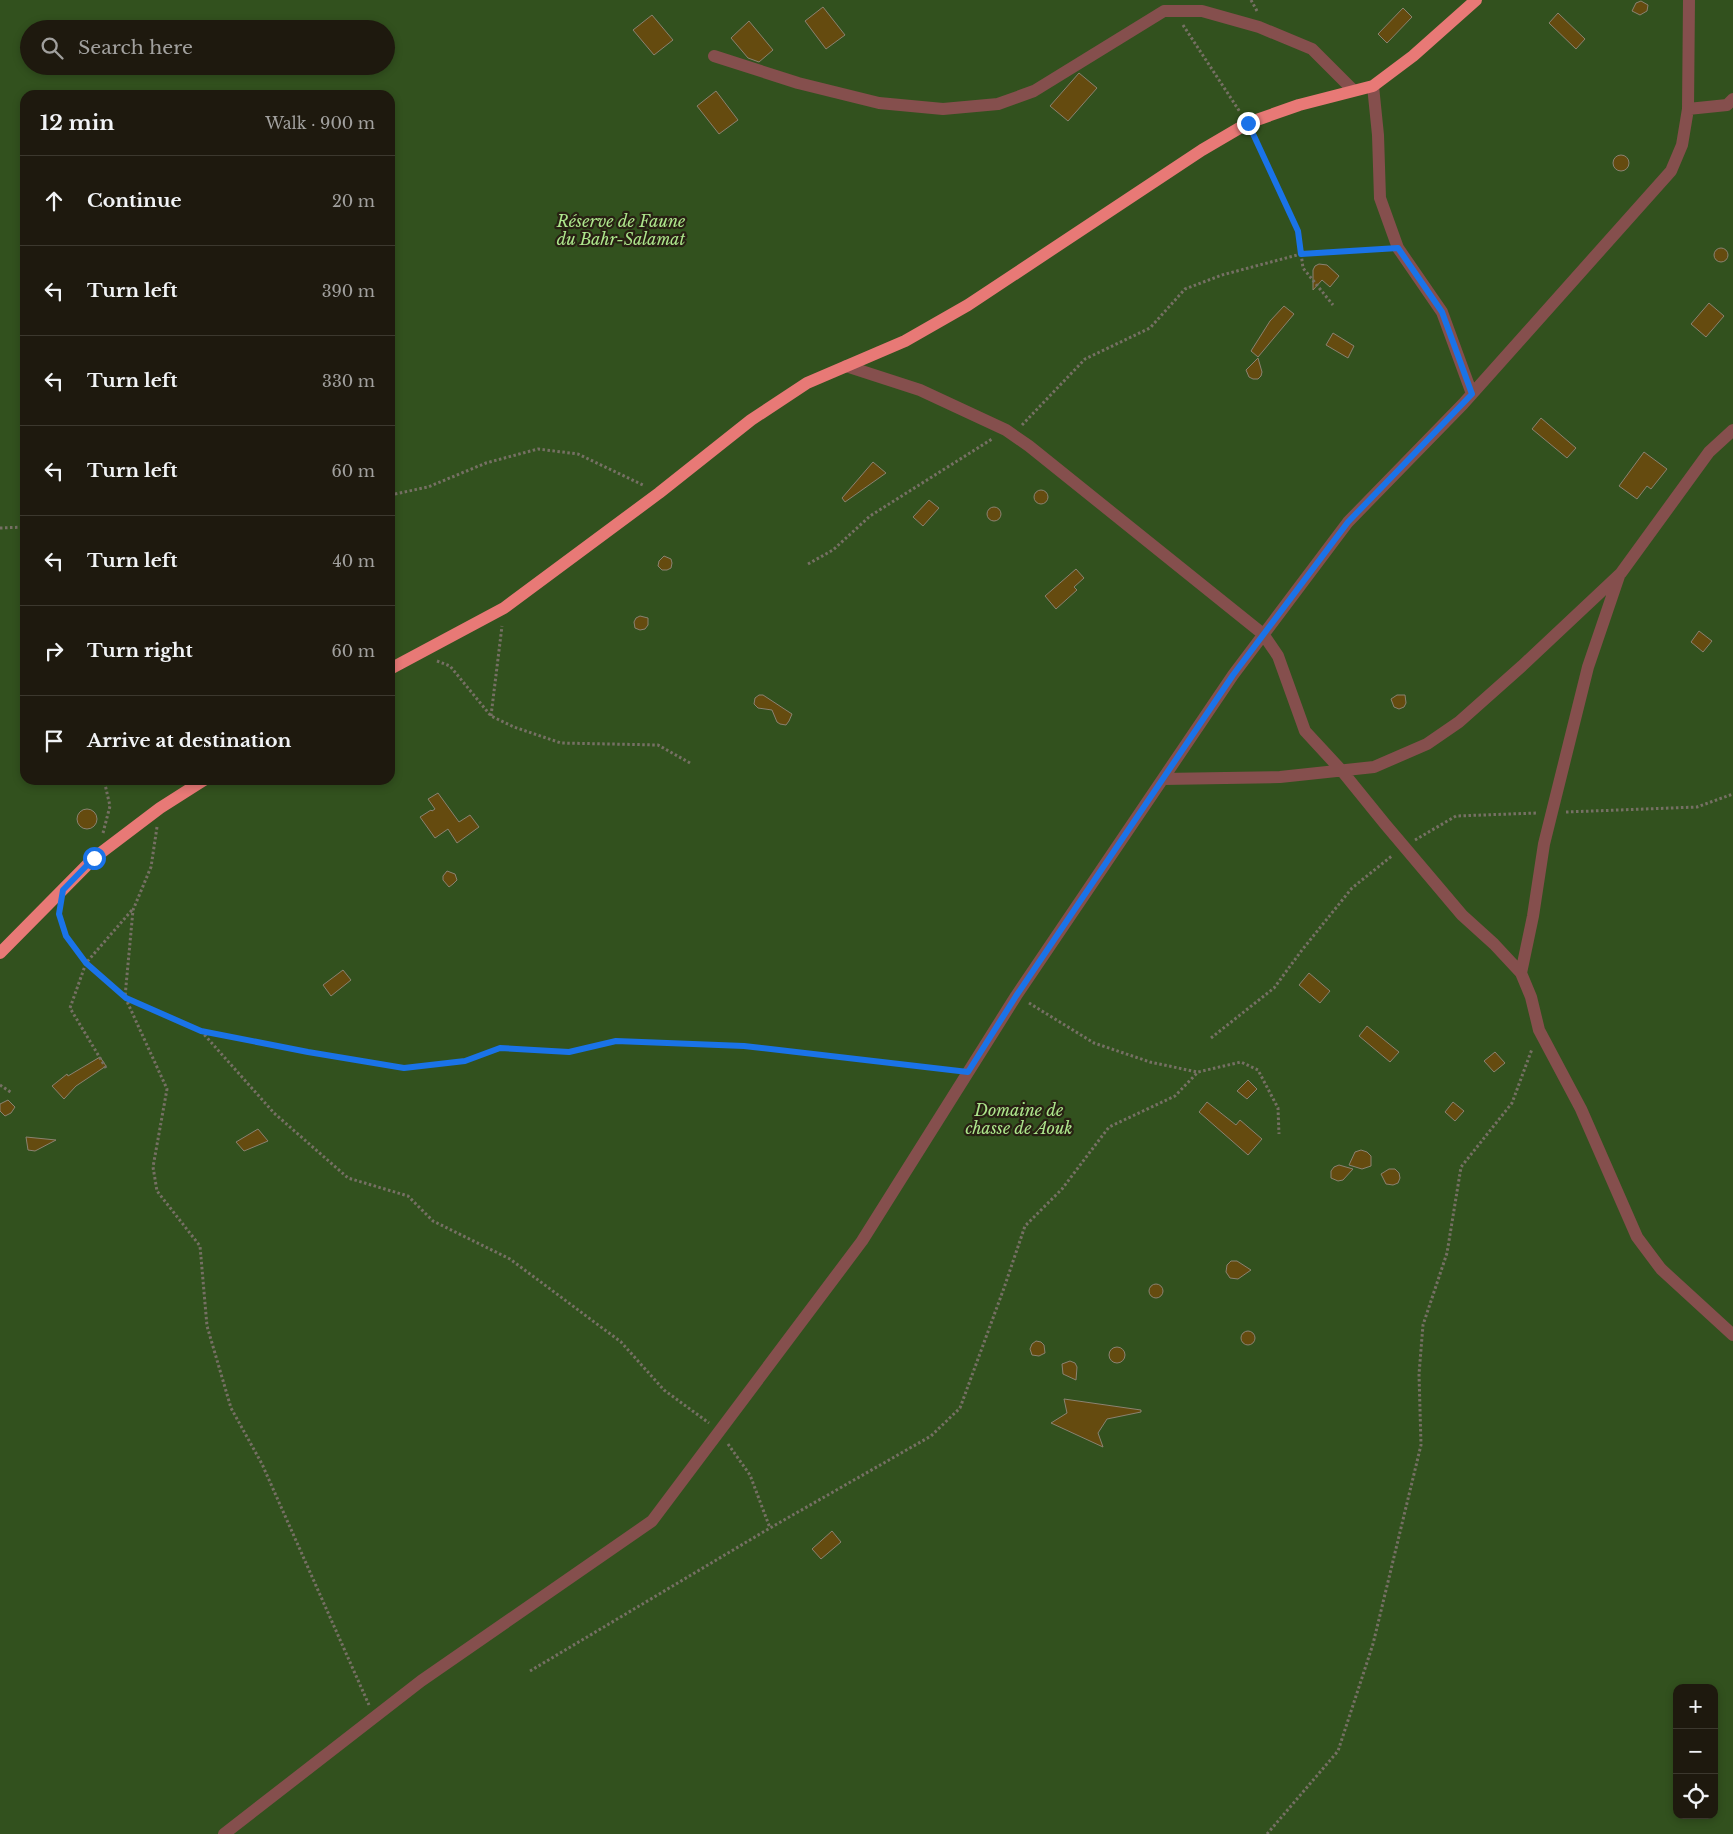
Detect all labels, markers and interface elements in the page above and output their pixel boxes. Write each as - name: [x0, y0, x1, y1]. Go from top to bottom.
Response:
- search box: [20, 20, 395, 75]
- icon: search: [38, 34, 66, 62]
- text: Search here: [78, 36, 193, 59]
- text: 12 min: [40, 110, 115, 136]
- route end: [1237, 112, 1260, 135]
- text: Walk · 900 m: [265, 113, 375, 133]
- icon: ahead: [40, 187, 68, 215]
- text: Continue: [87, 189, 182, 212]
- text: 20 m: [332, 191, 375, 211]
- park label: Réserve de Faune du Bahr-Salamat: [556, 211, 686, 249]
- icon: left: [40, 277, 68, 305]
- text: Turn left: [87, 279, 178, 302]
- text: 390 m: [322, 281, 375, 301]
- icon: left: [40, 367, 68, 395]
- text: Turn left: [87, 369, 178, 392]
- text: 330 m: [322, 371, 375, 391]
- icon: left: [40, 457, 68, 485]
- text: Turn left: [87, 459, 178, 482]
- text: 60 m: [332, 461, 375, 481]
- icon: left: [40, 547, 68, 575]
- text: Turn left: [87, 549, 178, 572]
- text: 40 m: [332, 551, 375, 571]
- icon: right: [40, 637, 68, 665]
- text: Turn right: [87, 639, 193, 662]
- text: 60 m: [332, 641, 375, 661]
- icon: arrive: [40, 727, 68, 755]
- text: Arrive at destination: [87, 729, 291, 752]
- route start: [83, 847, 106, 870]
- park label: Domaine de chasse de Aouk: [965, 1100, 1073, 1138]
- map controls: [1673, 1684, 1718, 1819]
- button: +: [1673, 1684, 1718, 1729]
- button: −: [1673, 1729, 1718, 1774]
- button: locate: [1673, 1774, 1718, 1819]

